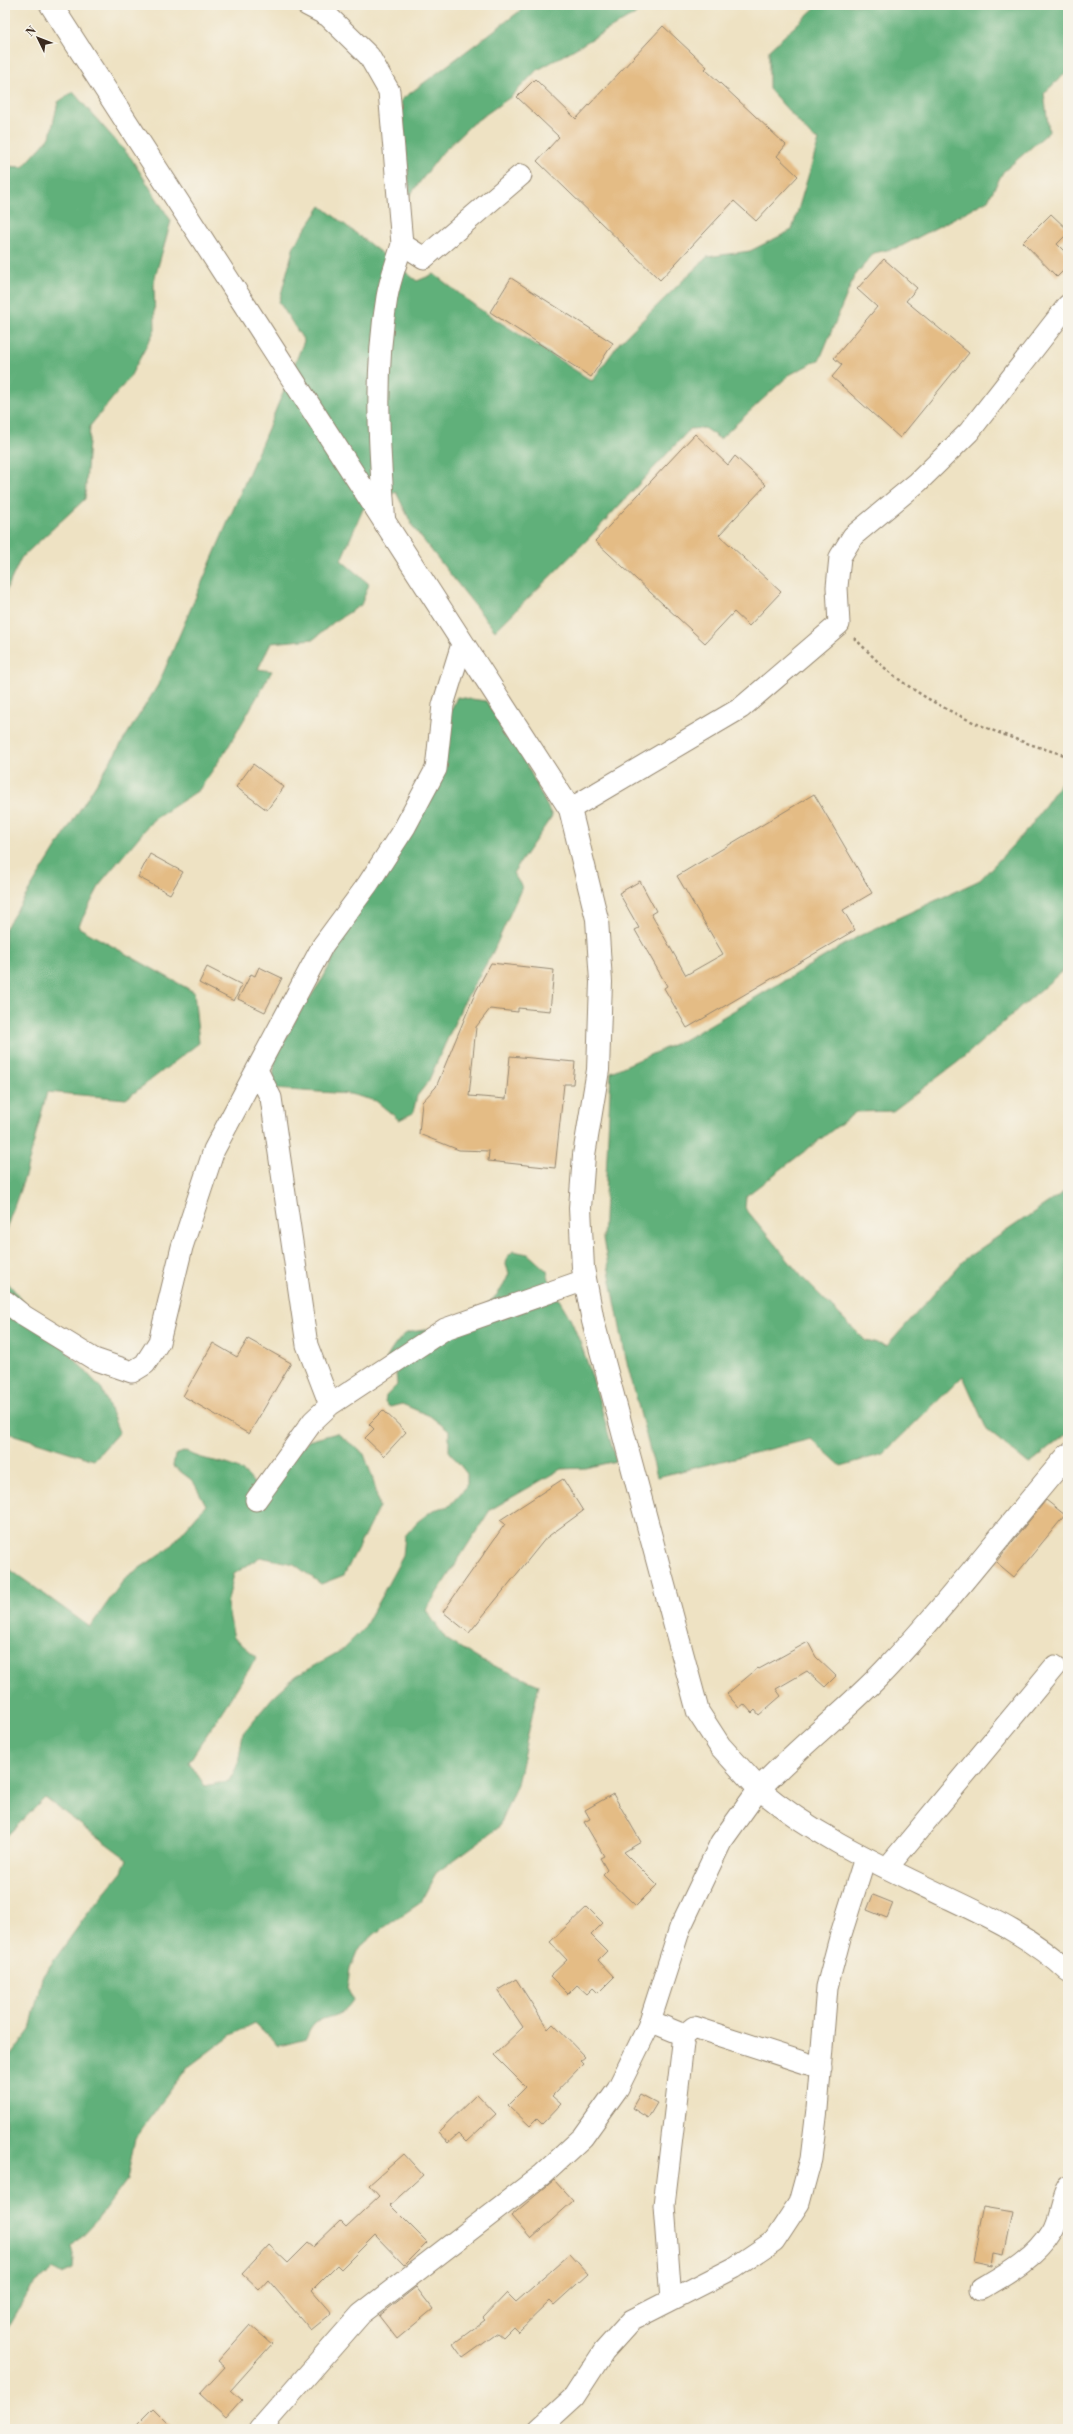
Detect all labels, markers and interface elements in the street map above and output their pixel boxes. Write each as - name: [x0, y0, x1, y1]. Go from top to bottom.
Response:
- north arrow: [18, 18, 58, 58]
- text: N: [23, 24, 40, 40]

